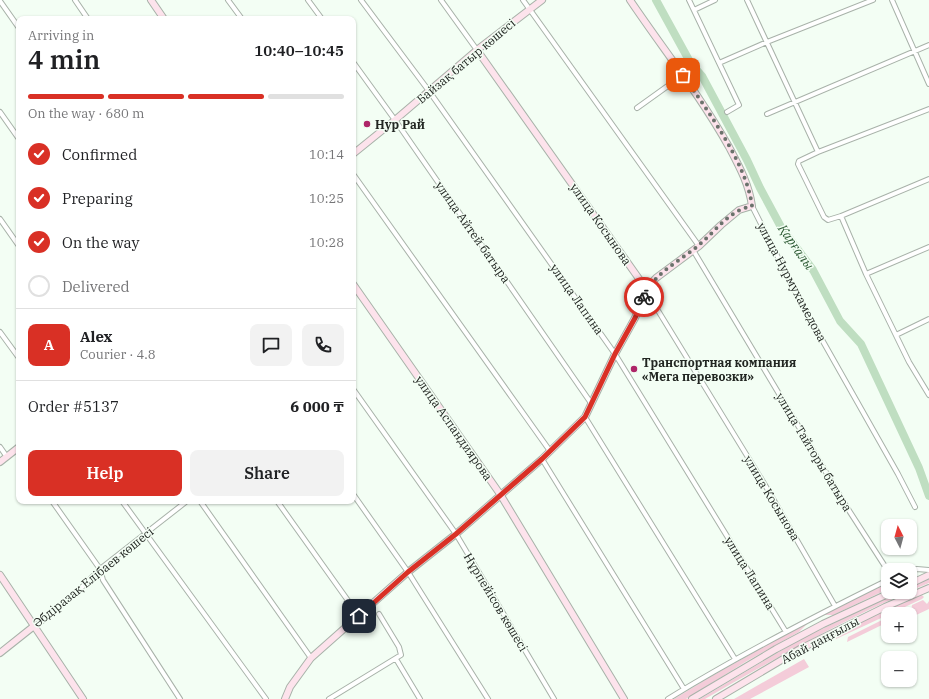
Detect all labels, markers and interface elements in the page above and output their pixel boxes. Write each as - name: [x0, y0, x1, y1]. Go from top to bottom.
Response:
- street label: Байзақ батыр көшесі: [414, 15, 519, 107]
- text: Arriving in: [28, 27, 94, 44]
- text: 10:40–10:45: [254, 41, 344, 60]
- text: 4 min: [28, 42, 100, 76]
- pin: [666, 58, 700, 92]
- icon: bag: [672, 64, 694, 86]
- text: On the way · 680 m: [28, 105, 144, 122]
- place label: Нур Рай: [375, 117, 425, 132]
- marker: Нур Рай: [362, 119, 372, 129]
- icon: check: [28, 143, 50, 165]
- text: Confirmed: [62, 145, 137, 164]
- text: 10:14: [309, 146, 344, 163]
- street label: улица Айтей батыра: [432, 178, 514, 286]
- street label: улица Косынова: [567, 180, 635, 268]
- icon: check: [28, 187, 50, 209]
- text: Preparing: [62, 189, 133, 208]
- text: 10:25: [309, 190, 344, 207]
- street label: улица Нурмухамедова: [754, 220, 830, 345]
- water label: Қарғалы: [774, 220, 818, 273]
- icon: check: [28, 231, 50, 253]
- text: On the way: [62, 233, 140, 252]
- text: 10:28: [309, 234, 344, 251]
- street label: улица Лапина: [547, 261, 607, 338]
- text: Delivered: [62, 277, 130, 296]
- courier: [624, 277, 664, 317]
- icon: bike: [633, 286, 655, 308]
- button: chat: [250, 324, 292, 366]
- button: phone: [302, 324, 344, 366]
- text: Alex: [80, 327, 112, 346]
- text: A: [44, 335, 54, 354]
- text: Courier · 4.8: [80, 346, 156, 363]
- place label: Транспортная компания «Мега перевозки»: [642, 355, 796, 384]
- marker: Транспортная компания «Мега перевозки»: [629, 364, 639, 374]
- street label: улица Аспандиярова: [412, 373, 496, 484]
- street label: улица Тайторы батыра: [773, 390, 856, 515]
- text: Order #5137: [28, 397, 119, 416]
- text: 6 000 ₸: [290, 397, 344, 416]
- button: Help: [28, 450, 182, 496]
- button: Share: [190, 450, 344, 496]
- street label: улица Косынова: [741, 453, 804, 544]
- north arrow: [881, 519, 917, 555]
- map controls: [881, 519, 917, 687]
- street label: Әбдіразақ Елібаев көшесі: [30, 524, 157, 630]
- street label: улица Лапина: [722, 534, 779, 613]
- street label: Нұрпейісов көшесі: [461, 550, 531, 654]
- button: layers: [881, 563, 917, 599]
- pin: [342, 599, 376, 633]
- icon: home: [348, 605, 370, 627]
- button: +: [881, 607, 917, 643]
- street label: Абай даңғылы: [778, 613, 862, 667]
- button: −: [881, 651, 917, 687]

